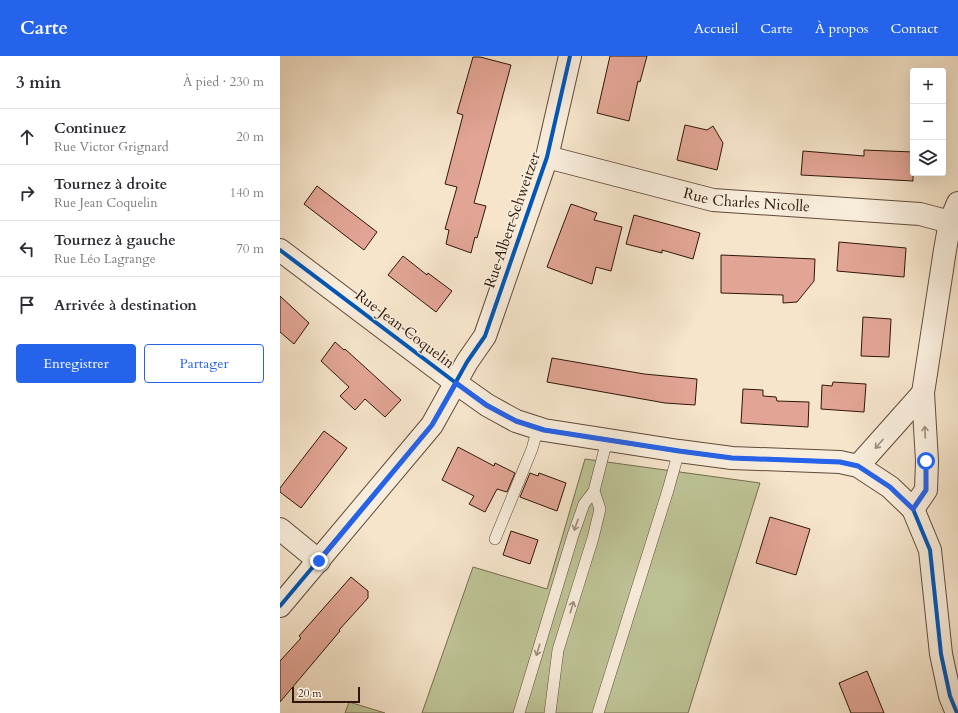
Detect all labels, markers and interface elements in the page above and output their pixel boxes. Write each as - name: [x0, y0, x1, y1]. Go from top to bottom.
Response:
- text: Carte: [20, 15, 68, 41]
- text: Accueil: [694, 19, 738, 38]
- text: Carte: [760, 19, 793, 38]
- text: À propos: [815, 19, 868, 38]
- text: Contact: [890, 19, 938, 38]
- map controls: [910, 68, 946, 176]
- button: +: [910, 68, 946, 104]
- text: 3 min: [16, 71, 61, 94]
- text: À pied · 230 m: [183, 73, 264, 91]
- button: −: [910, 104, 946, 140]
- text: Continuez: [54, 118, 126, 138]
- icon: ahead: [16, 126, 38, 148]
- text: 20 m: [236, 128, 264, 146]
- text: Rue Victor Grignard: [54, 138, 169, 156]
- button: layers: [910, 140, 946, 176]
- street label: Rue Albert Schweitzer: [479, 149, 545, 291]
- text: Tournez à droite: [54, 174, 167, 194]
- icon: right: [16, 182, 38, 204]
- street label: Rue Charles Nicolle: [681, 183, 811, 217]
- text: 140 m: [230, 184, 264, 202]
- text: Rue Jean Coquelin: [54, 194, 158, 212]
- text: Tournez à gauche: [54, 230, 176, 250]
- icon: left: [16, 238, 38, 260]
- text: 70 m: [236, 240, 264, 258]
- text: Rue Léo Lagrange: [54, 250, 156, 268]
- street label: Rue Jean Coquelin: [351, 285, 459, 373]
- icon: arrive: [16, 294, 38, 316]
- text: Arrivée à destination: [54, 295, 197, 315]
- button: Enregistrer: [16, 344, 136, 383]
- button: Partager: [144, 344, 264, 383]
- one-way arrow: [921, 426, 928, 439]
- one-way arrow: [874, 439, 883, 449]
- route start: [917, 452, 935, 470]
- one-way arrow: [572, 519, 580, 531]
- route end: [310, 552, 328, 570]
- one-way arrow: [569, 600, 576, 613]
- one-way arrow: [534, 643, 541, 656]
- scale bar: [292, 685, 360, 704]
- text: 20 m: [298, 686, 322, 701]

